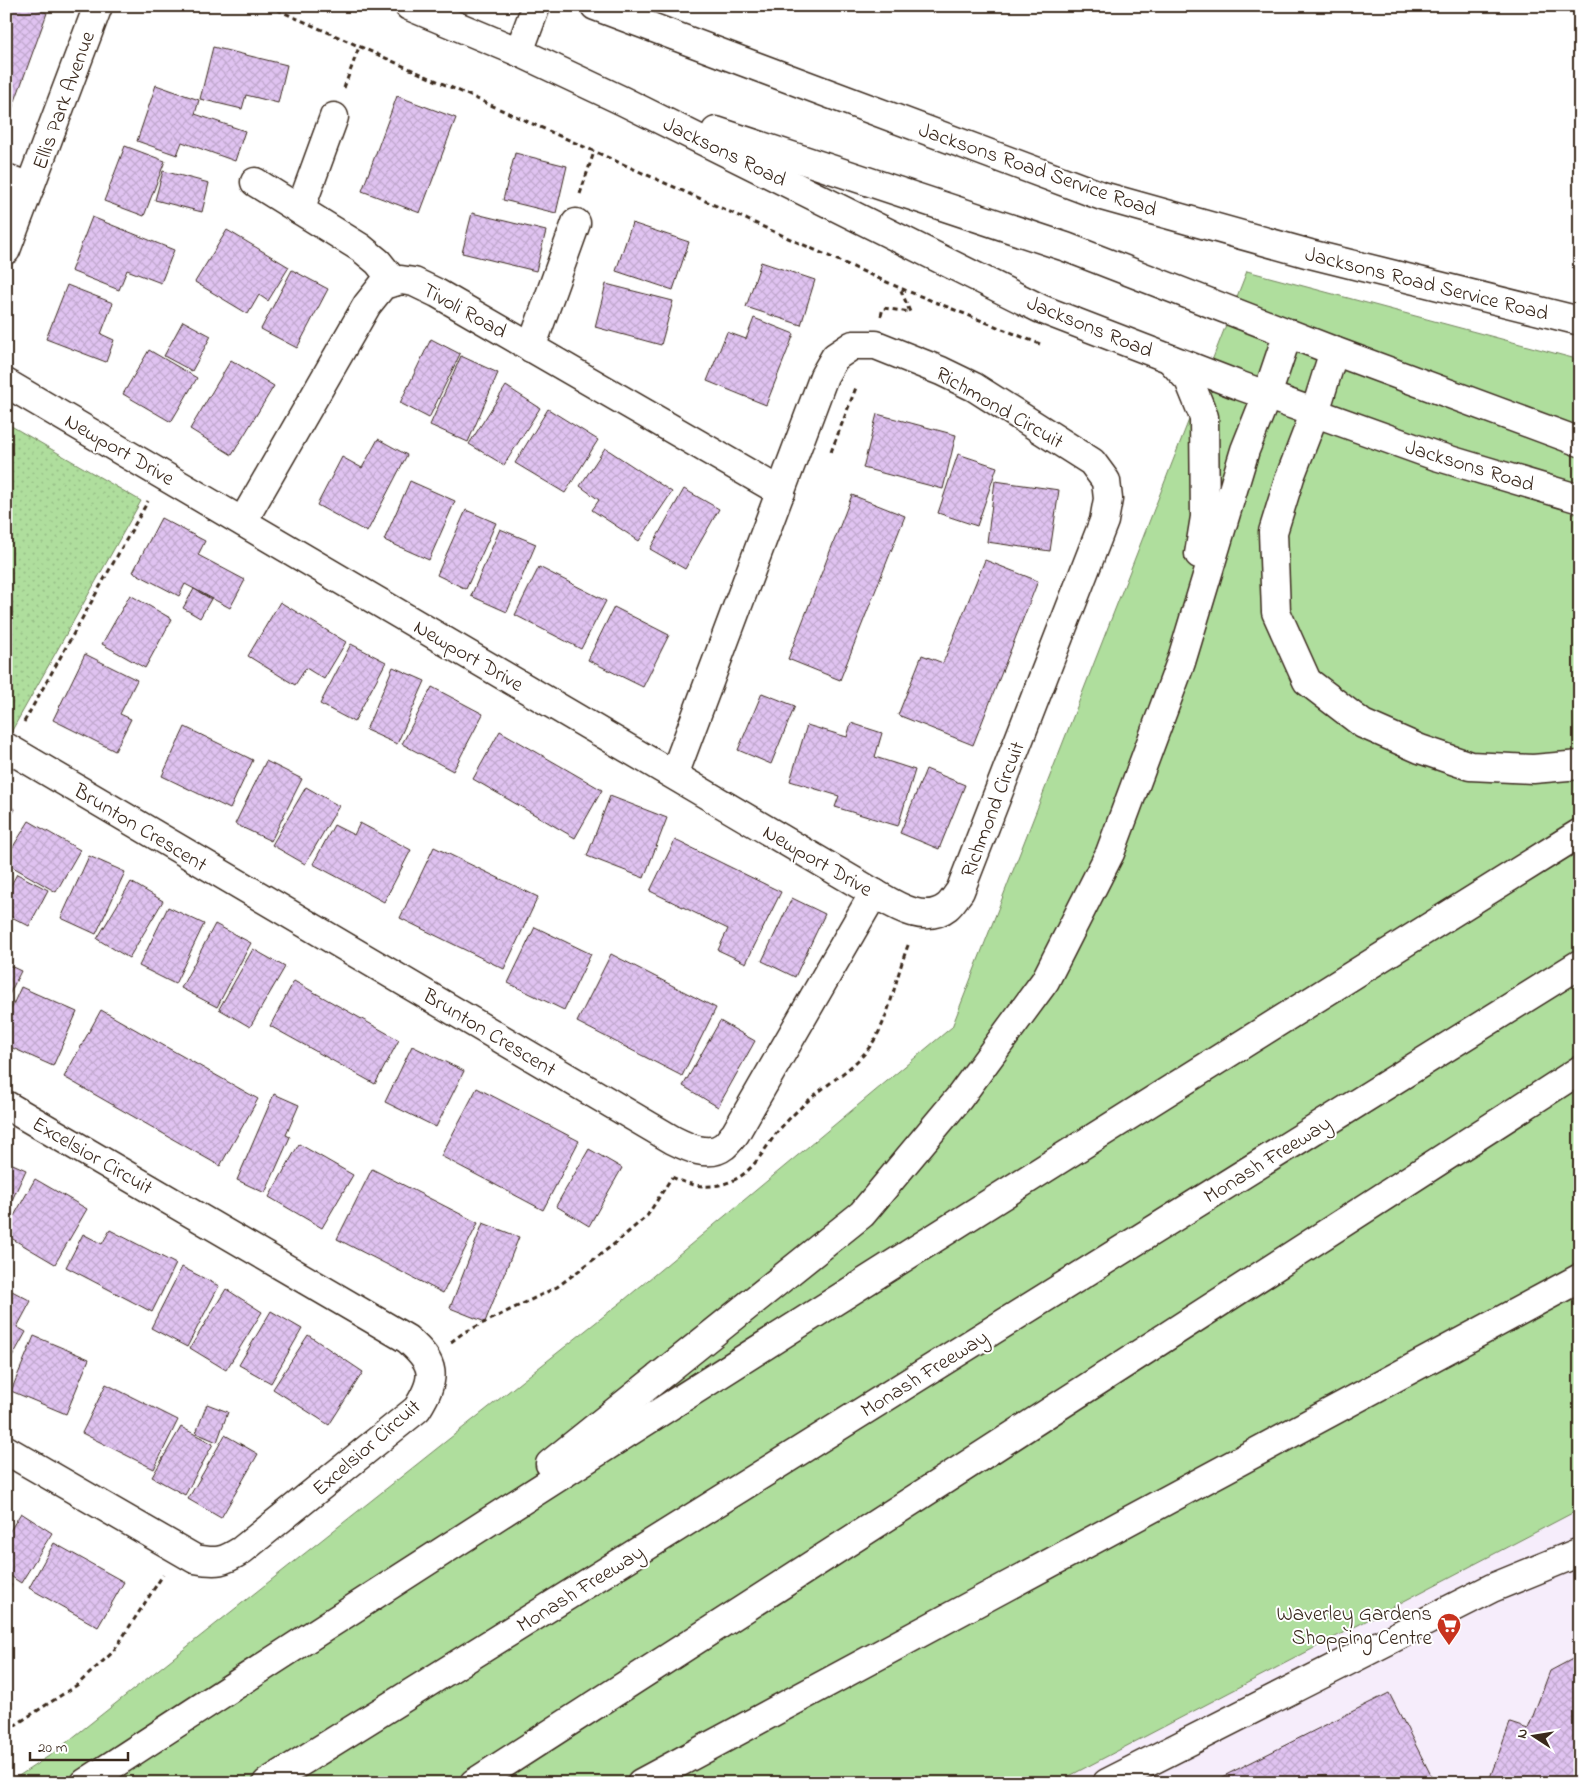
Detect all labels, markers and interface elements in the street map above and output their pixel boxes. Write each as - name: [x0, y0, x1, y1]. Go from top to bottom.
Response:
- street label: Ellis Park Avenue: [26, 27, 104, 174]
- street label: Jacksons Road: [657, 110, 791, 196]
- street label: Jacksons Road Service Road: [914, 116, 1161, 226]
- street label: Jacksons Road Service Road: [1302, 240, 1552, 330]
- street label: Tivoli Road: [416, 276, 512, 347]
- street label: Jacksons Road: [1022, 289, 1157, 367]
- street label: Richmond Circuit: [929, 360, 1069, 458]
- street label: Newport Drive: [59, 407, 180, 495]
- street label: Jacksons Road: [1401, 433, 1538, 501]
- street label: Newport Drive: [408, 613, 529, 701]
- street label: Richmond Circuit: [954, 737, 1034, 882]
- street label: Brunton Crescent: [67, 777, 212, 880]
- street label: Newport Drive: [757, 818, 878, 906]
- street label: Brunton Crescent: [416, 982, 561, 1085]
- street label: Monash Freeway: [1198, 1109, 1339, 1214]
- street label: Excelsior Circuit: [26, 1110, 158, 1203]
- street label: Monash Freeway: [855, 1323, 996, 1428]
- street label: Excelsior Circuit: [307, 1393, 428, 1504]
- street label: Monash Freeway: [511, 1538, 652, 1643]
- place label: Waverley Gardens Shopping Centre: [1277, 1600, 1433, 1656]
- supermarket icon: Waverley Gardens Shopping Centre: [1436, 1612, 1462, 1646]
- north arrow: [1508, 1712, 1558, 1762]
- text: N: [1511, 1727, 1534, 1740]
- scale bar: [30, 1729, 128, 1761]
- text: 20 m: [38, 1737, 68, 1759]

